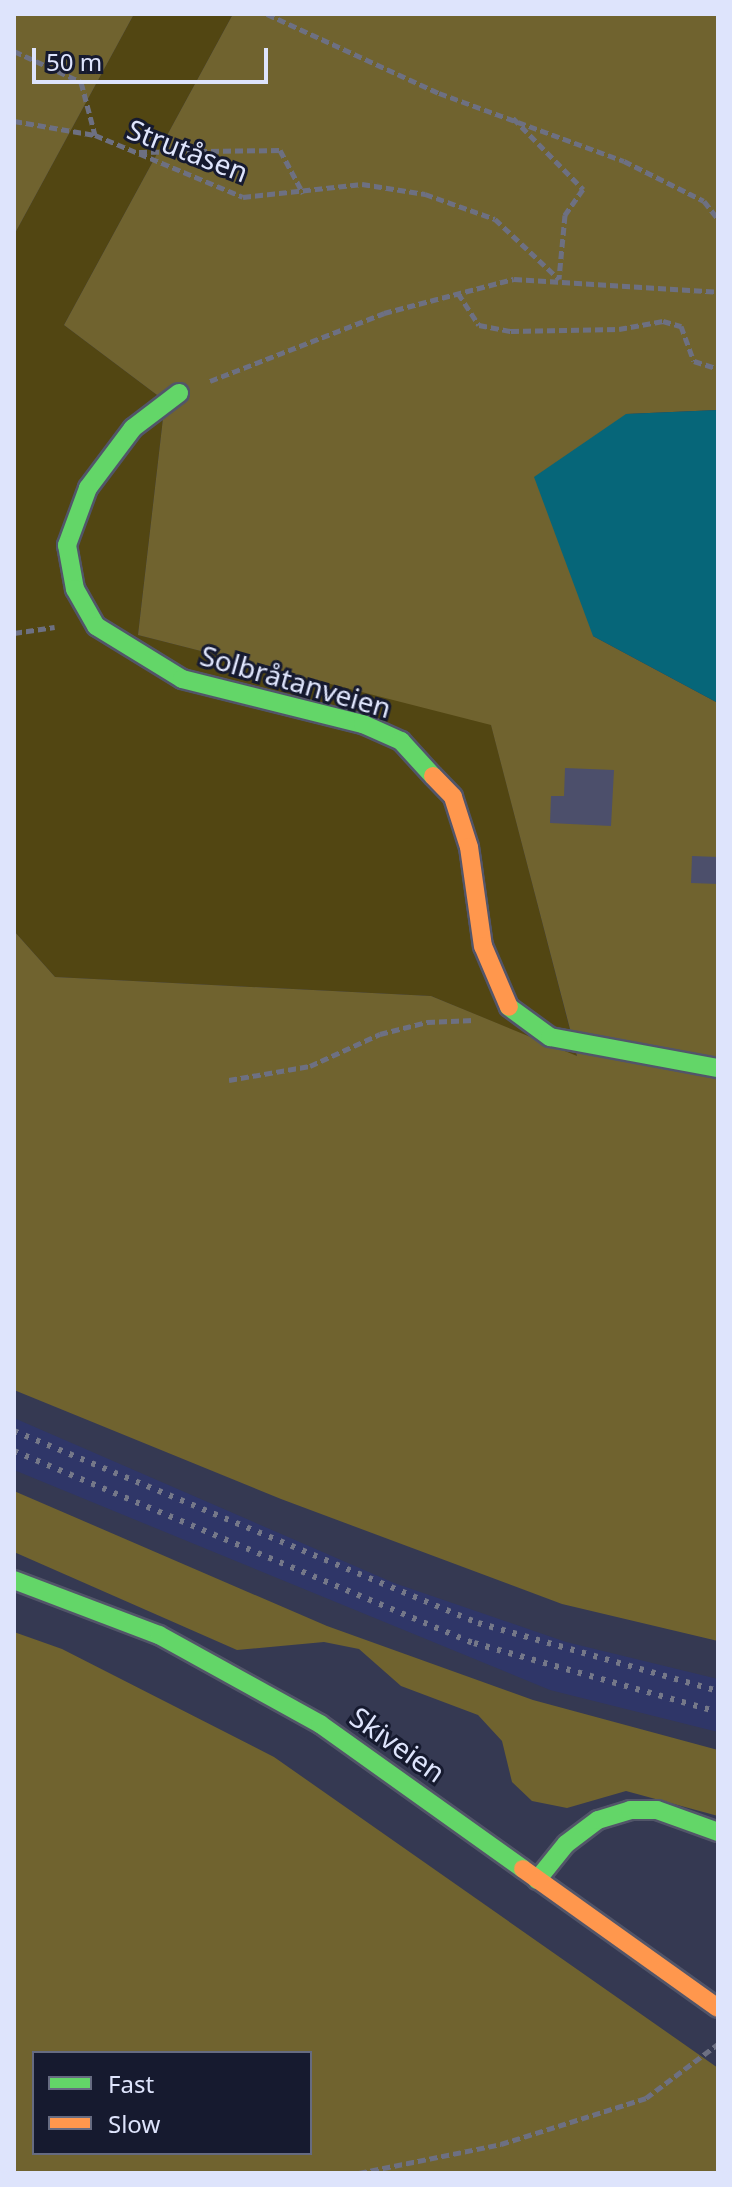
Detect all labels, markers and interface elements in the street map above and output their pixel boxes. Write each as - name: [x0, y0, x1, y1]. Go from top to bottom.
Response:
- scale bar: [36, 32, 272, 82]
- text: 50 m: [46, 45, 102, 78]
- street label: Strutåsen: [123, 112, 253, 188]
- street label: Solbråtanveien: [197, 638, 395, 724]
- street label: Skiveien: [344, 1699, 452, 1789]
- legend: [32, 2051, 312, 2155]
- text: Fast: [108, 2067, 154, 2100]
- text: Slow: [108, 2107, 160, 2140]

